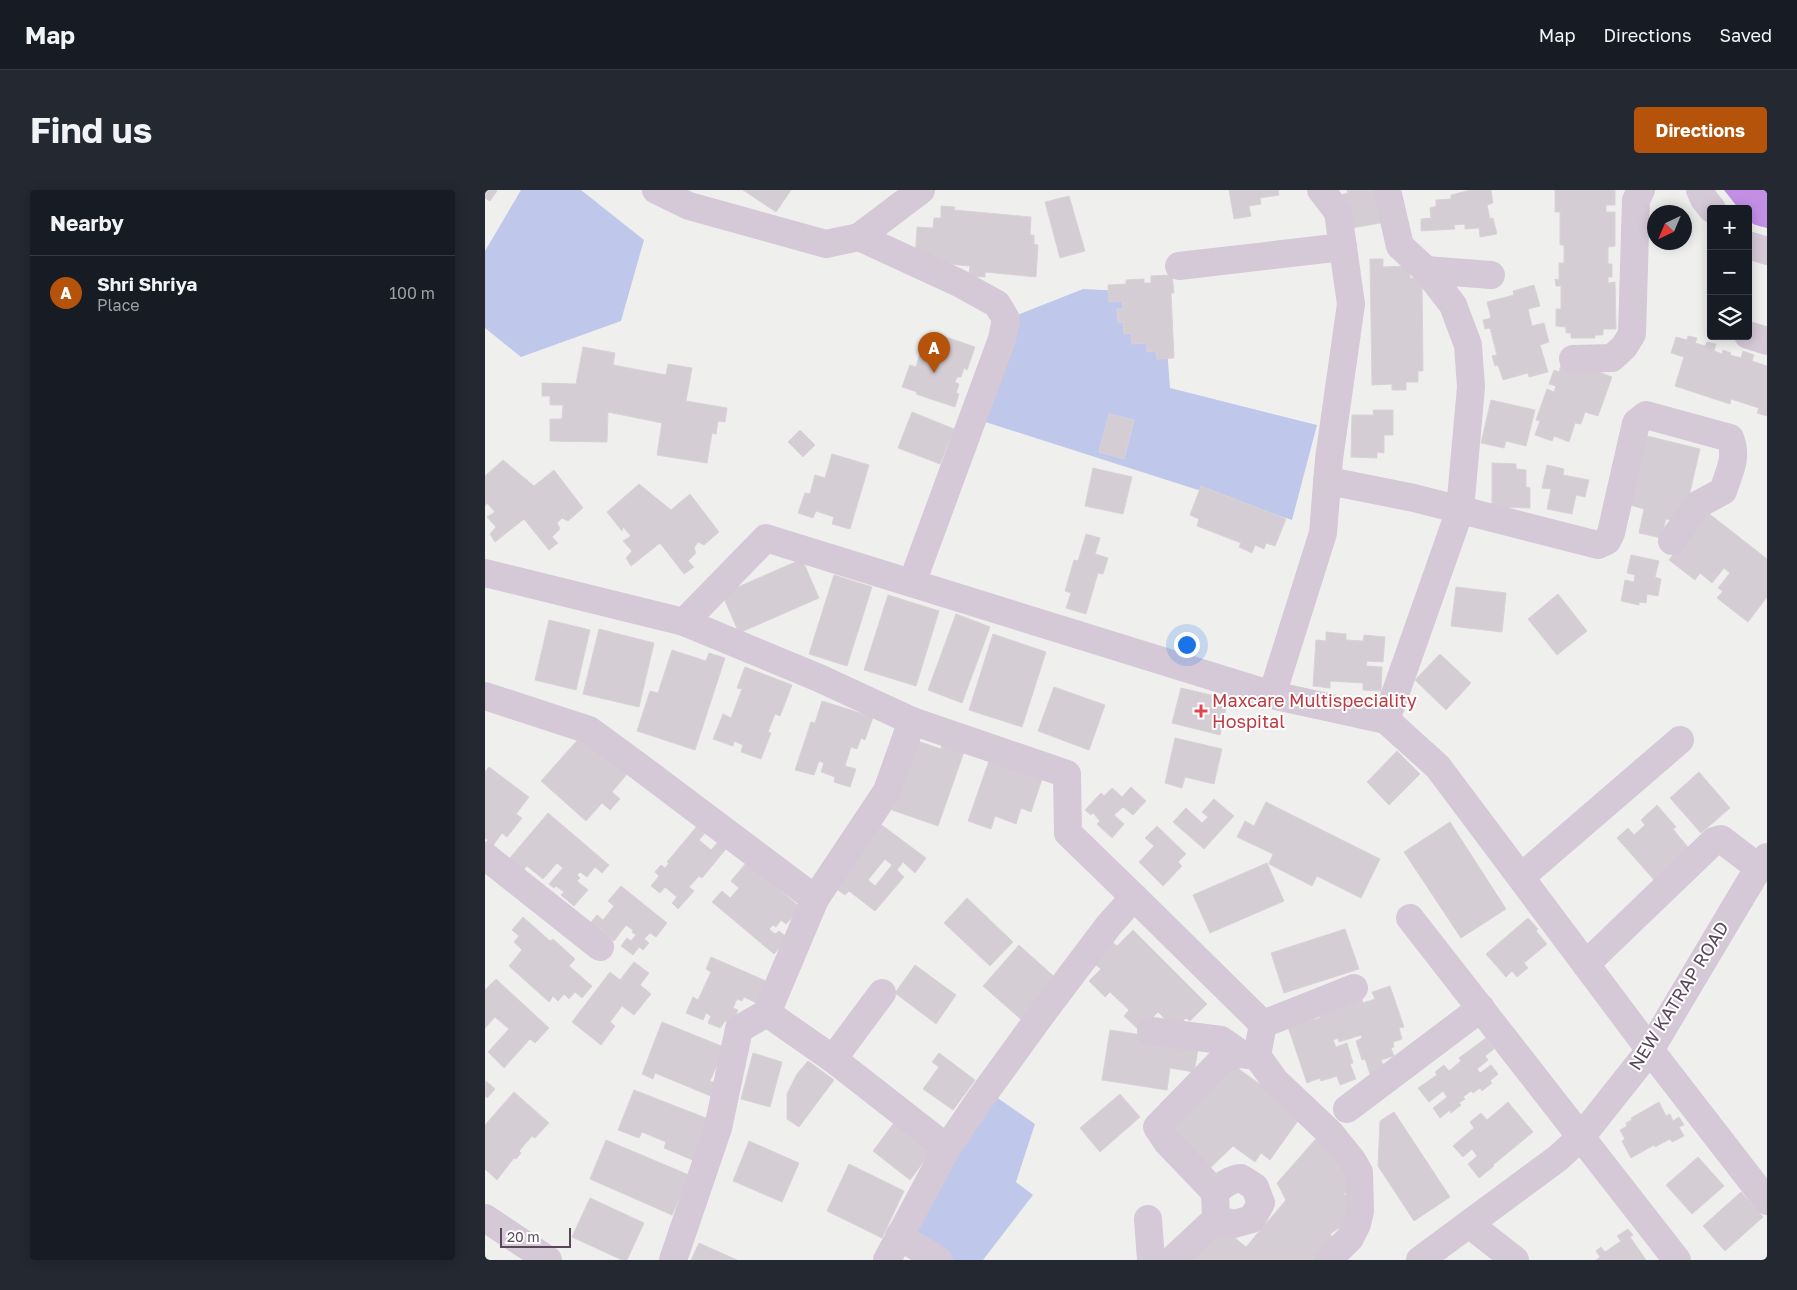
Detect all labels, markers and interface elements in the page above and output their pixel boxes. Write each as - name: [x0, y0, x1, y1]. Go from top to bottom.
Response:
- text: Map: [25, 20, 75, 49]
- text: Map: [1539, 24, 1575, 46]
- text: Directions: [1603, 24, 1691, 46]
- text: Saved: [1719, 24, 1772, 46]
- button: Directions: [1634, 107, 1767, 153]
- text: Find us: [30, 109, 152, 151]
- north arrow: [1647, 205, 1692, 250]
- map controls: [1707, 205, 1752, 340]
- button: +: [1707, 205, 1752, 250]
- text: Nearby: [50, 210, 124, 236]
- button: −: [1707, 250, 1752, 295]
- text: Shri Shriya: [97, 272, 197, 295]
- text: A: [60, 283, 72, 303]
- text: 100 m: [389, 283, 435, 303]
- text: Place: [97, 295, 140, 315]
- button: layers: [1707, 295, 1752, 340]
- pin: A: [918, 332, 950, 373]
- your location: [1174, 632, 1200, 658]
- place label: Maxcare Multispeciality Hospital: [1212, 689, 1417, 732]
- marker: Maxcare Multispeciality Hospital: [1194, 704, 1208, 718]
- street label: NEW KATRAP ROAD: [1623, 917, 1733, 1074]
- scale bar: [500, 1225, 571, 1248]
- text: 20 m: [507, 1228, 540, 1245]

